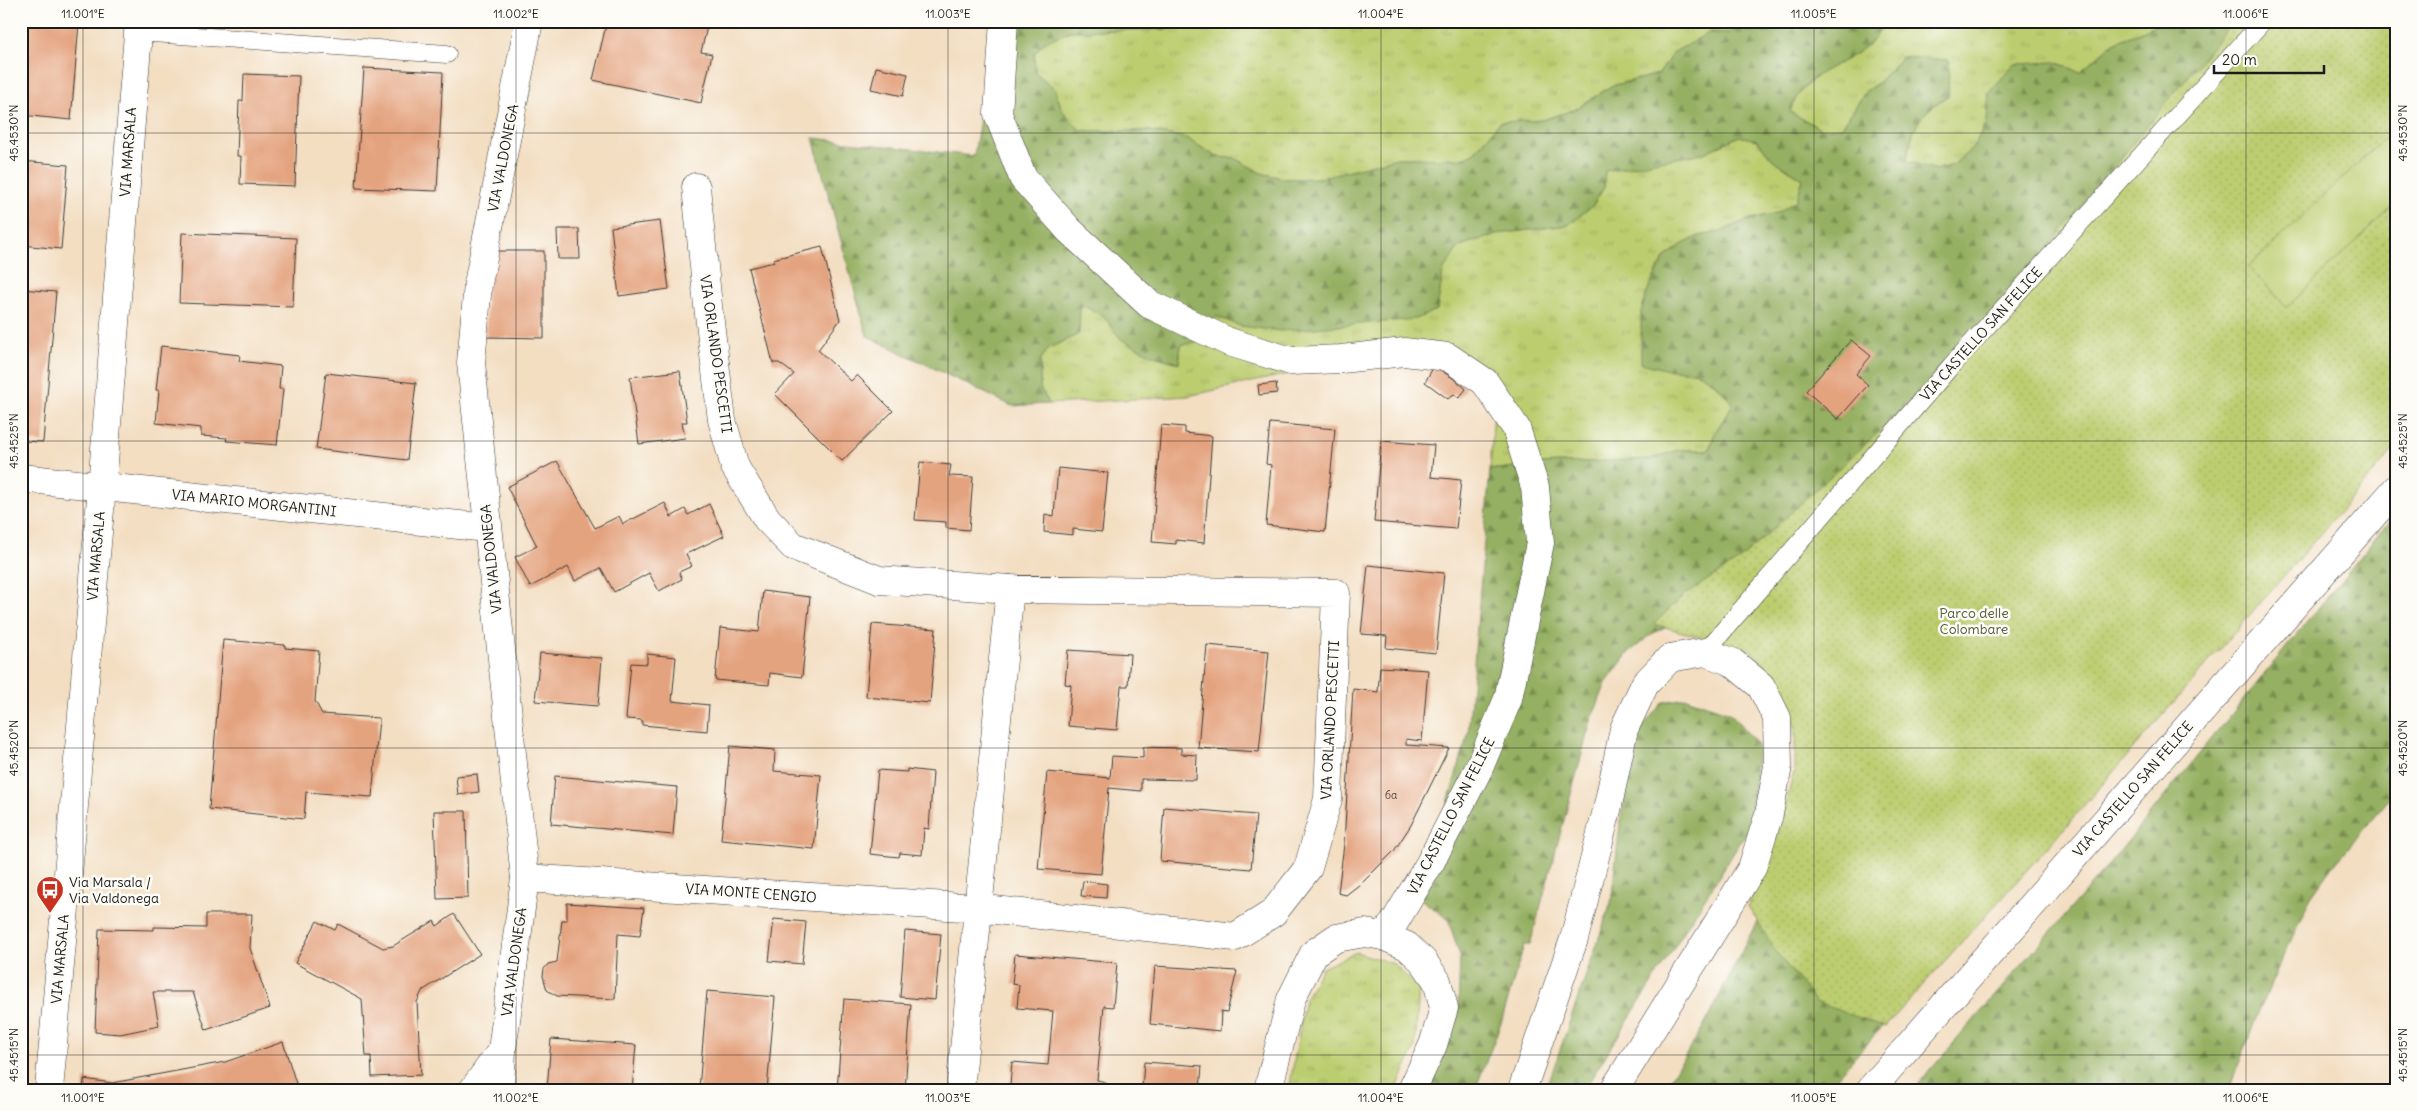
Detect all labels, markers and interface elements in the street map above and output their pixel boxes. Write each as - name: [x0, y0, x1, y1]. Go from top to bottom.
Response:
- text: 11.001°E: [61, 6, 105, 21]
- text: 11.002°E: [493, 6, 539, 21]
- text: 11.003°E: [925, 6, 971, 21]
- text: 11.004°E: [1358, 6, 1404, 21]
- text: 11.005°E: [1791, 6, 1837, 21]
- text: 11.006°E: [2223, 6, 2269, 21]
- scale bar: [2214, 42, 2324, 74]
- text: 20 m: [2222, 50, 2257, 69]
- street label: VIA VALDONEGA: [484, 102, 522, 214]
- text: 45.4530°N: [6, 105, 21, 161]
- text: 45.4530°N: [2395, 105, 2410, 161]
- street label: VIA MARSALA: [116, 107, 140, 197]
- street label: VIA CASTELLO SAN FELICE: [1916, 263, 2046, 405]
- street label: VIA ORLANDO PESCETTI: [696, 274, 736, 434]
- text: 45.4525°N: [6, 413, 21, 469]
- text: 45.4525°N: [2395, 413, 2410, 469]
- street label: VIA MARIO MORGANTINI: [171, 485, 337, 521]
- street label: VIA VALDONEGA: [476, 504, 506, 614]
- street label: VIA MARSALA: [83, 510, 109, 602]
- park label: Parco delle Colombare: [1939, 604, 2009, 638]
- street label: VIA ORLANDO PESCETTI: [1317, 640, 1343, 800]
- street label: VIA CASTELLO SAN FELICE: [2069, 717, 2197, 861]
- text: 45.4520°N: [6, 720, 21, 776]
- text: 45.4520°N: [2395, 720, 2410, 776]
- street label: VIA CASTELLO SAN FELICE: [1403, 734, 1499, 898]
- house number: 6a: [1385, 788, 1397, 802]
- place label: Via Marsala / Via Valdonega: [69, 873, 159, 907]
- bus stop icon: Via Marsala / Via Valdonega: [35, 875, 65, 914]
- street label: VIA MONTE CENGIO: [685, 879, 817, 907]
- street label: VIA VALDONEGA: [497, 906, 531, 1018]
- street label: VIA MARSALA: [47, 913, 73, 1005]
- text: 45.4515°N: [6, 1028, 21, 1082]
- text: 45.4515°N: [2395, 1028, 2410, 1082]
- text: 11.001°E: [61, 1090, 105, 1105]
- text: 11.002°E: [493, 1090, 539, 1105]
- text: 11.003°E: [925, 1090, 971, 1105]
- text: 11.004°E: [1358, 1090, 1404, 1105]
- text: 11.005°E: [1791, 1090, 1837, 1105]
- text: 11.006°E: [2223, 1090, 2269, 1105]

